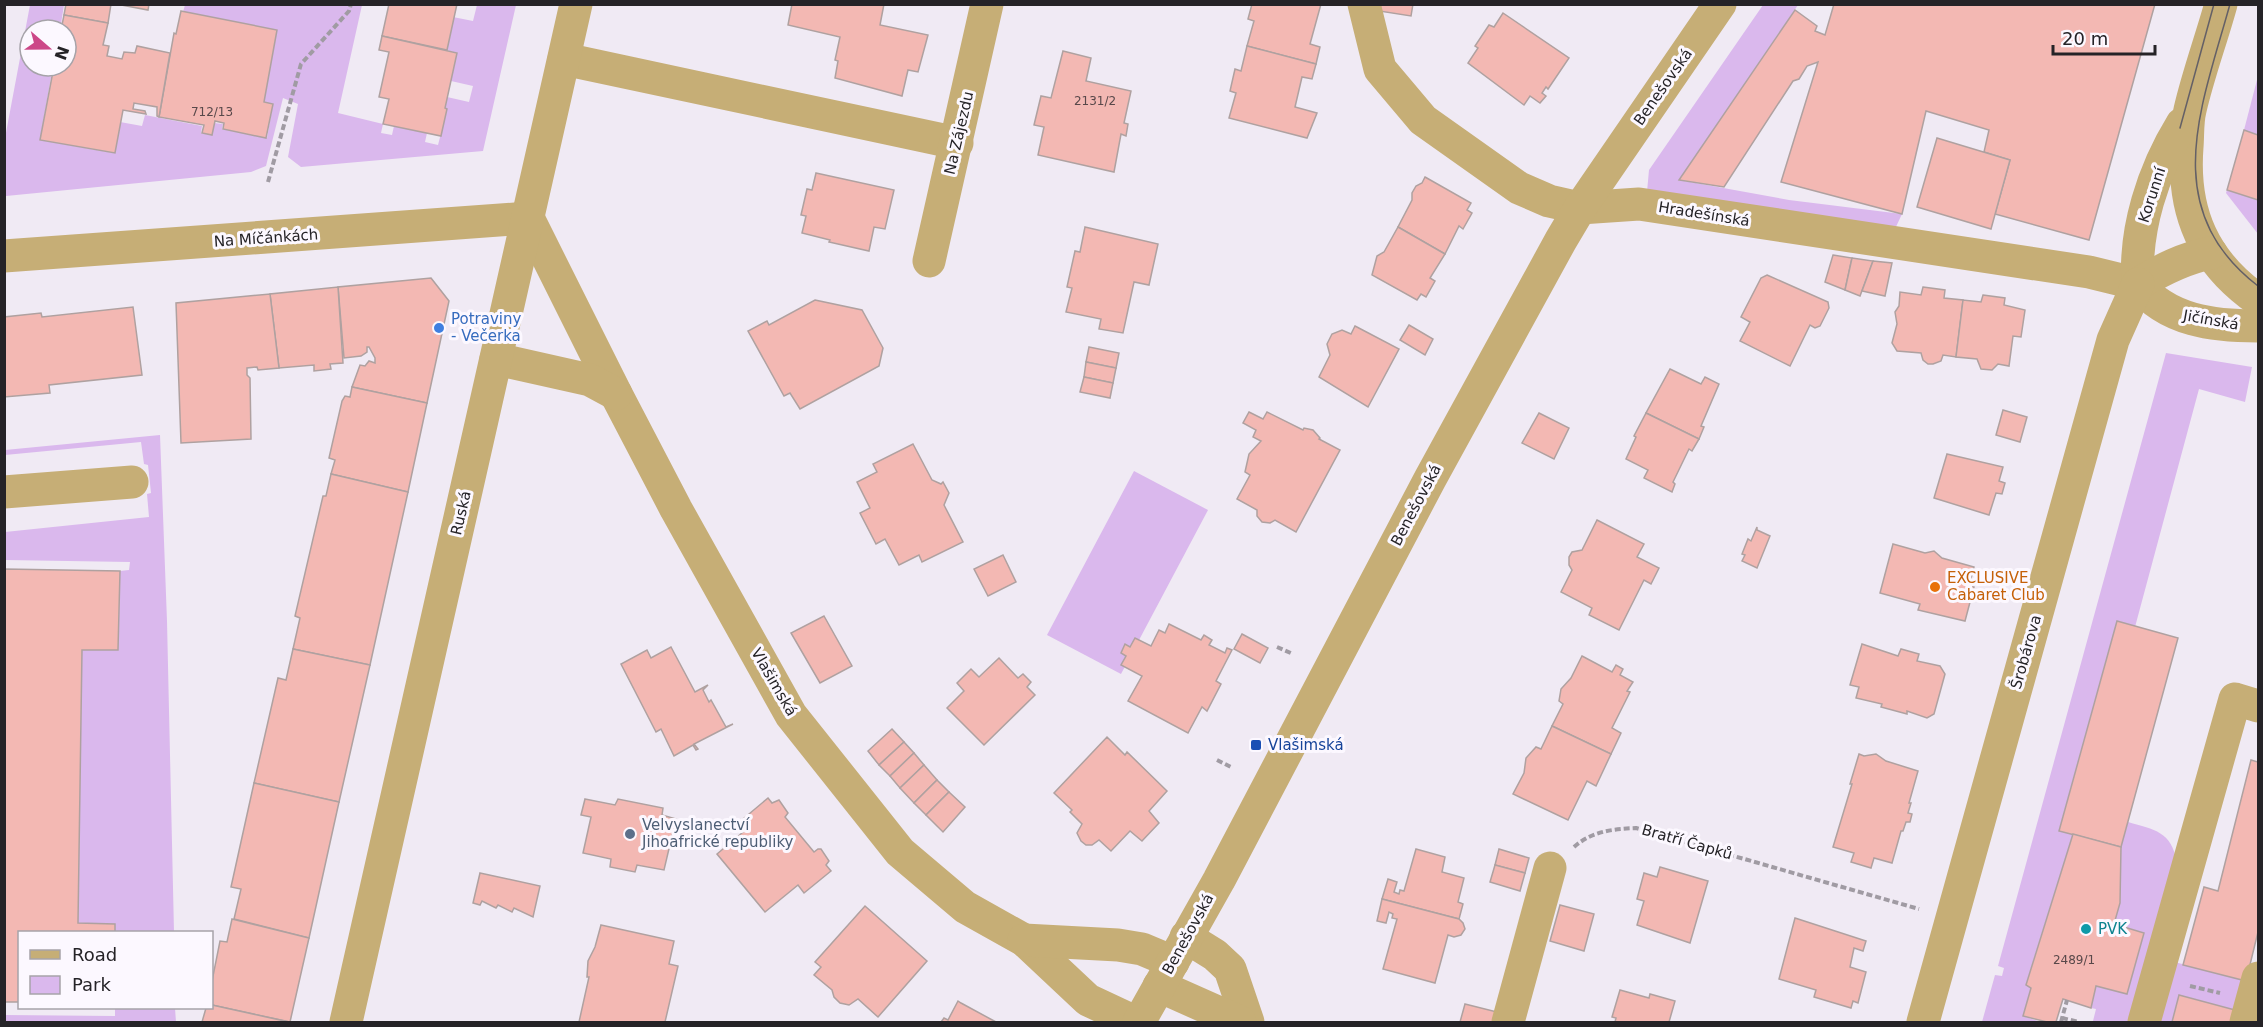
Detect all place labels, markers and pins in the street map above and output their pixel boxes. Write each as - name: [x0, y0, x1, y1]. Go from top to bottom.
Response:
- place label: Potraviny - Večerka: [451, 310, 521, 345]
- marker: Potraviny - Večerka: [432, 321, 446, 335]
- place label: EXCLUSIVE Cabaret Club: [1947, 569, 2045, 604]
- marker: EXCLUSIVE Cabaret Club: [1928, 580, 1942, 594]
- place label: Vlašimská: [1268, 736, 1344, 754]
- marker: Vlašimská: [1249, 738, 1263, 752]
- place label: Velvyslanectví Jihoafrické republiky: [641, 816, 794, 851]
- marker: Velvyslanectví Jihoafrické republiky: [623, 827, 637, 841]
- place label: PVK: [2098, 920, 2128, 938]
- marker: PVK: [2079, 922, 2093, 936]

